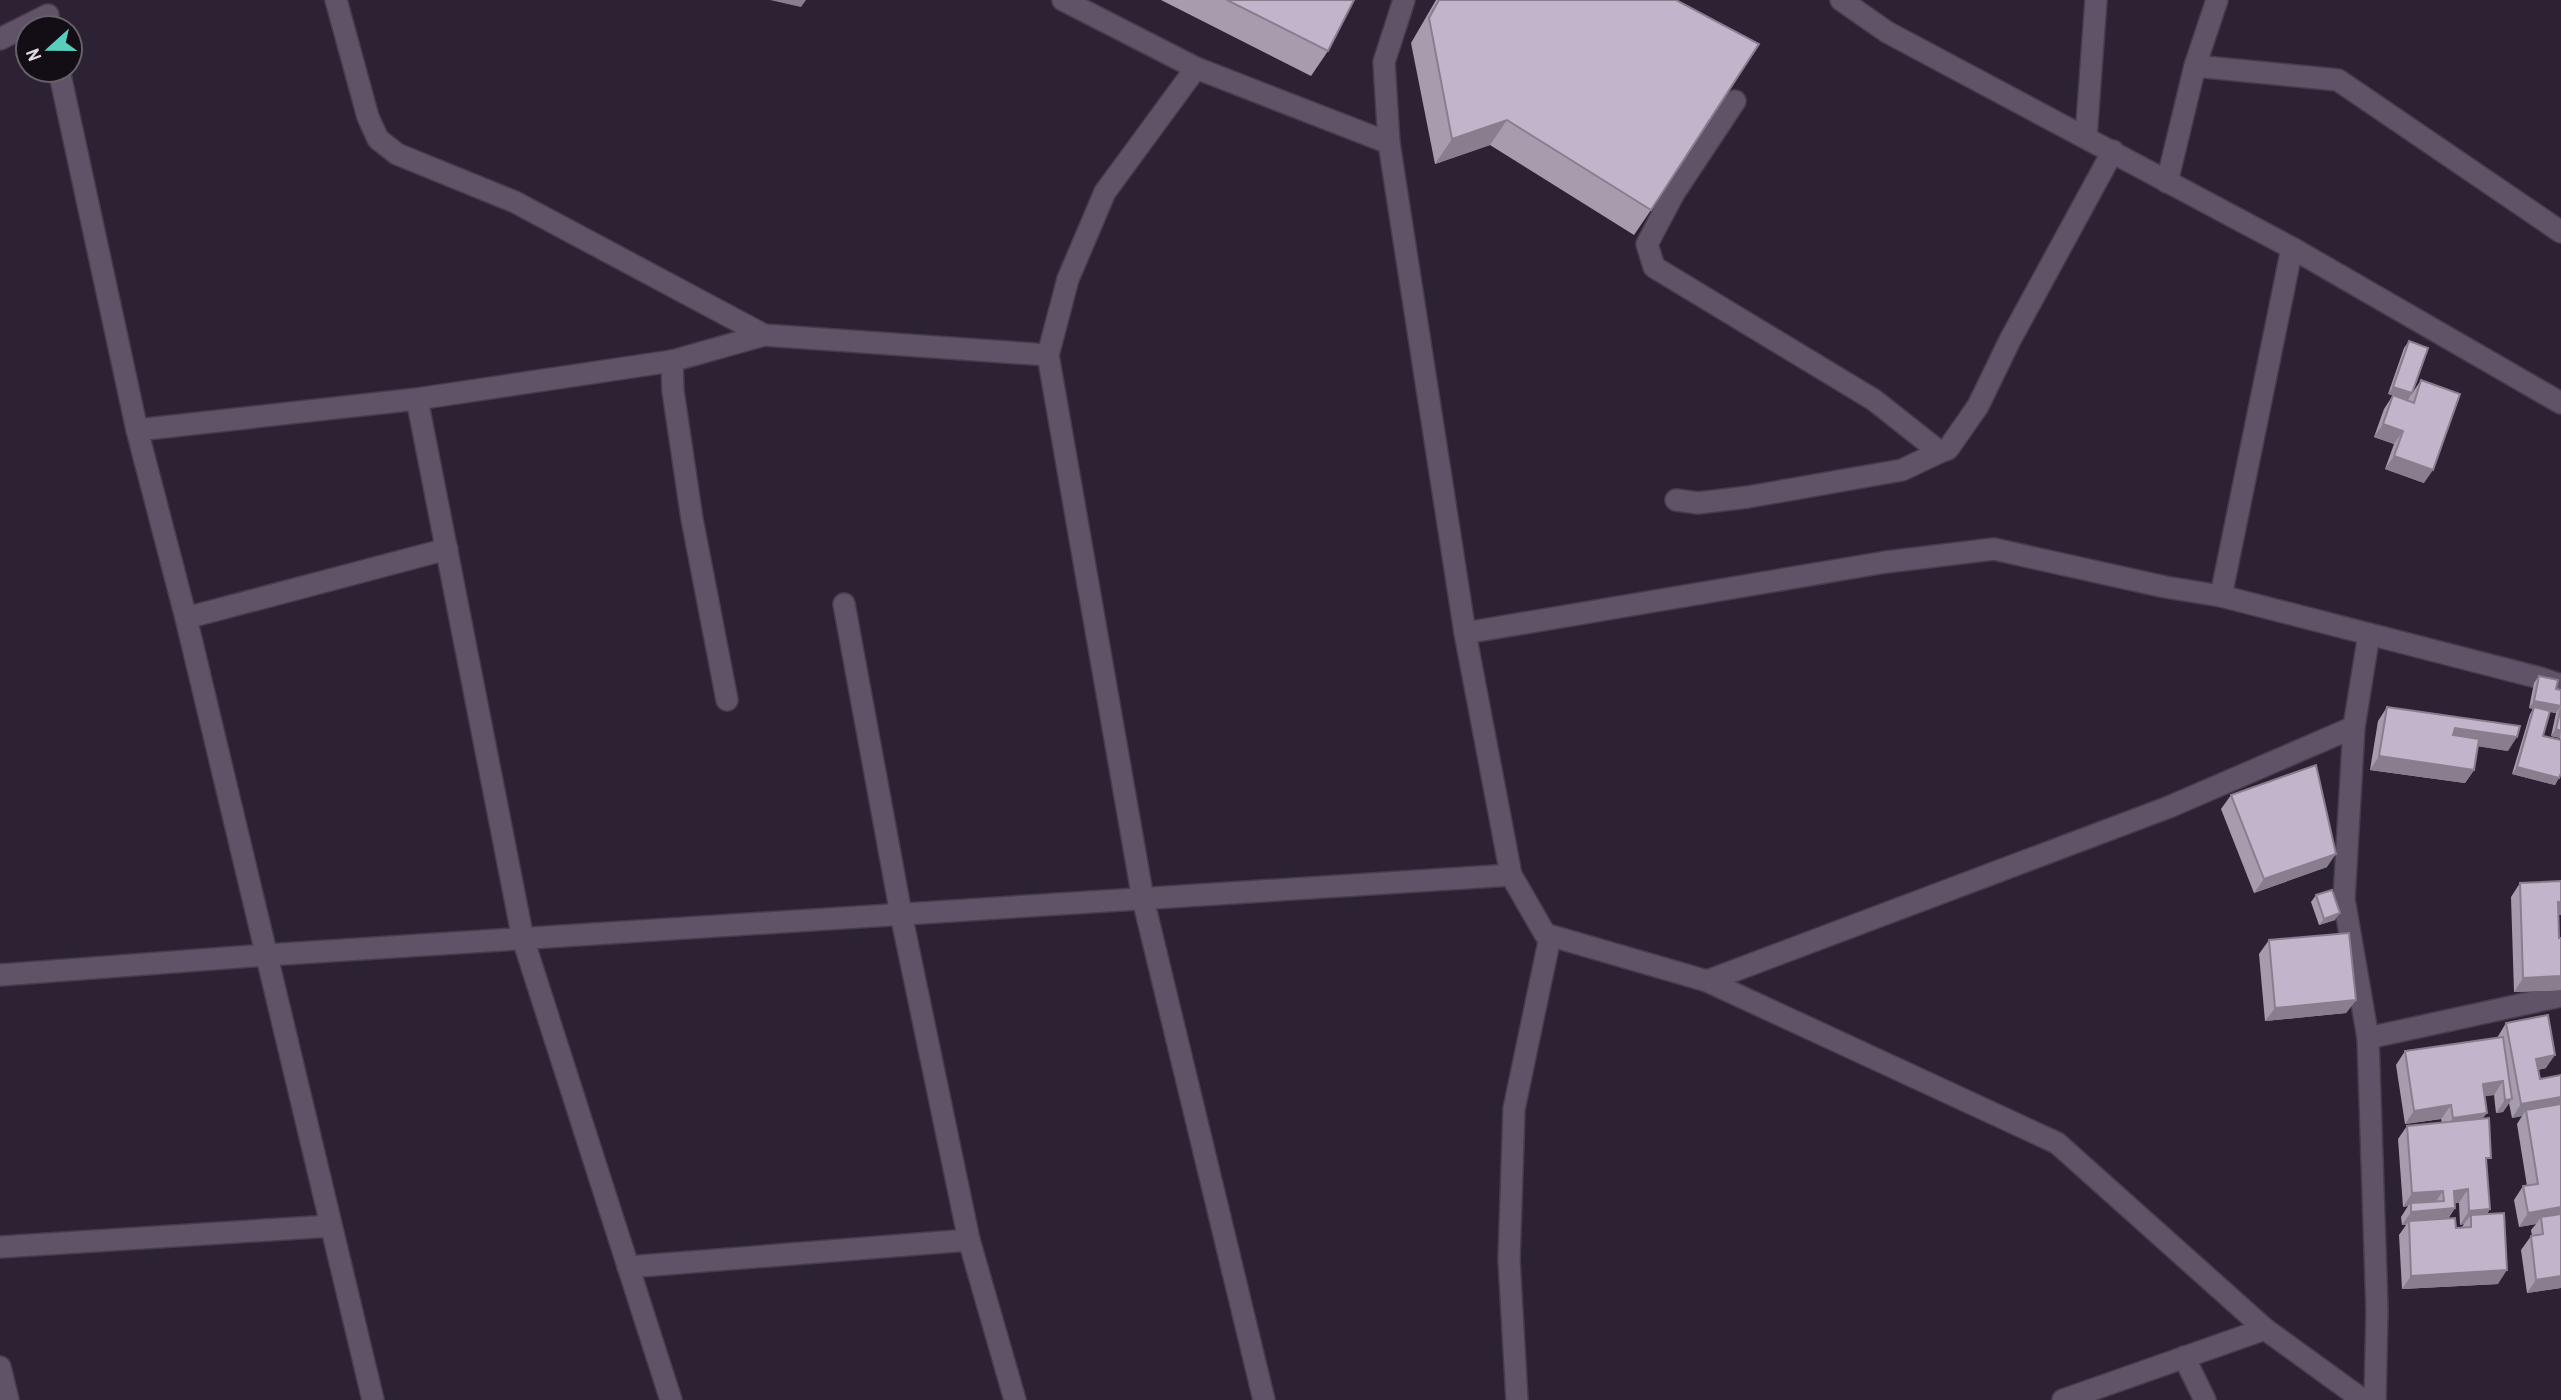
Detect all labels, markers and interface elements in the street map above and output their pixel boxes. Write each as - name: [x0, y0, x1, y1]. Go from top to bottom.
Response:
- north arrow: [14, 14, 84, 84]
- text: N: [19, 45, 47, 65]

